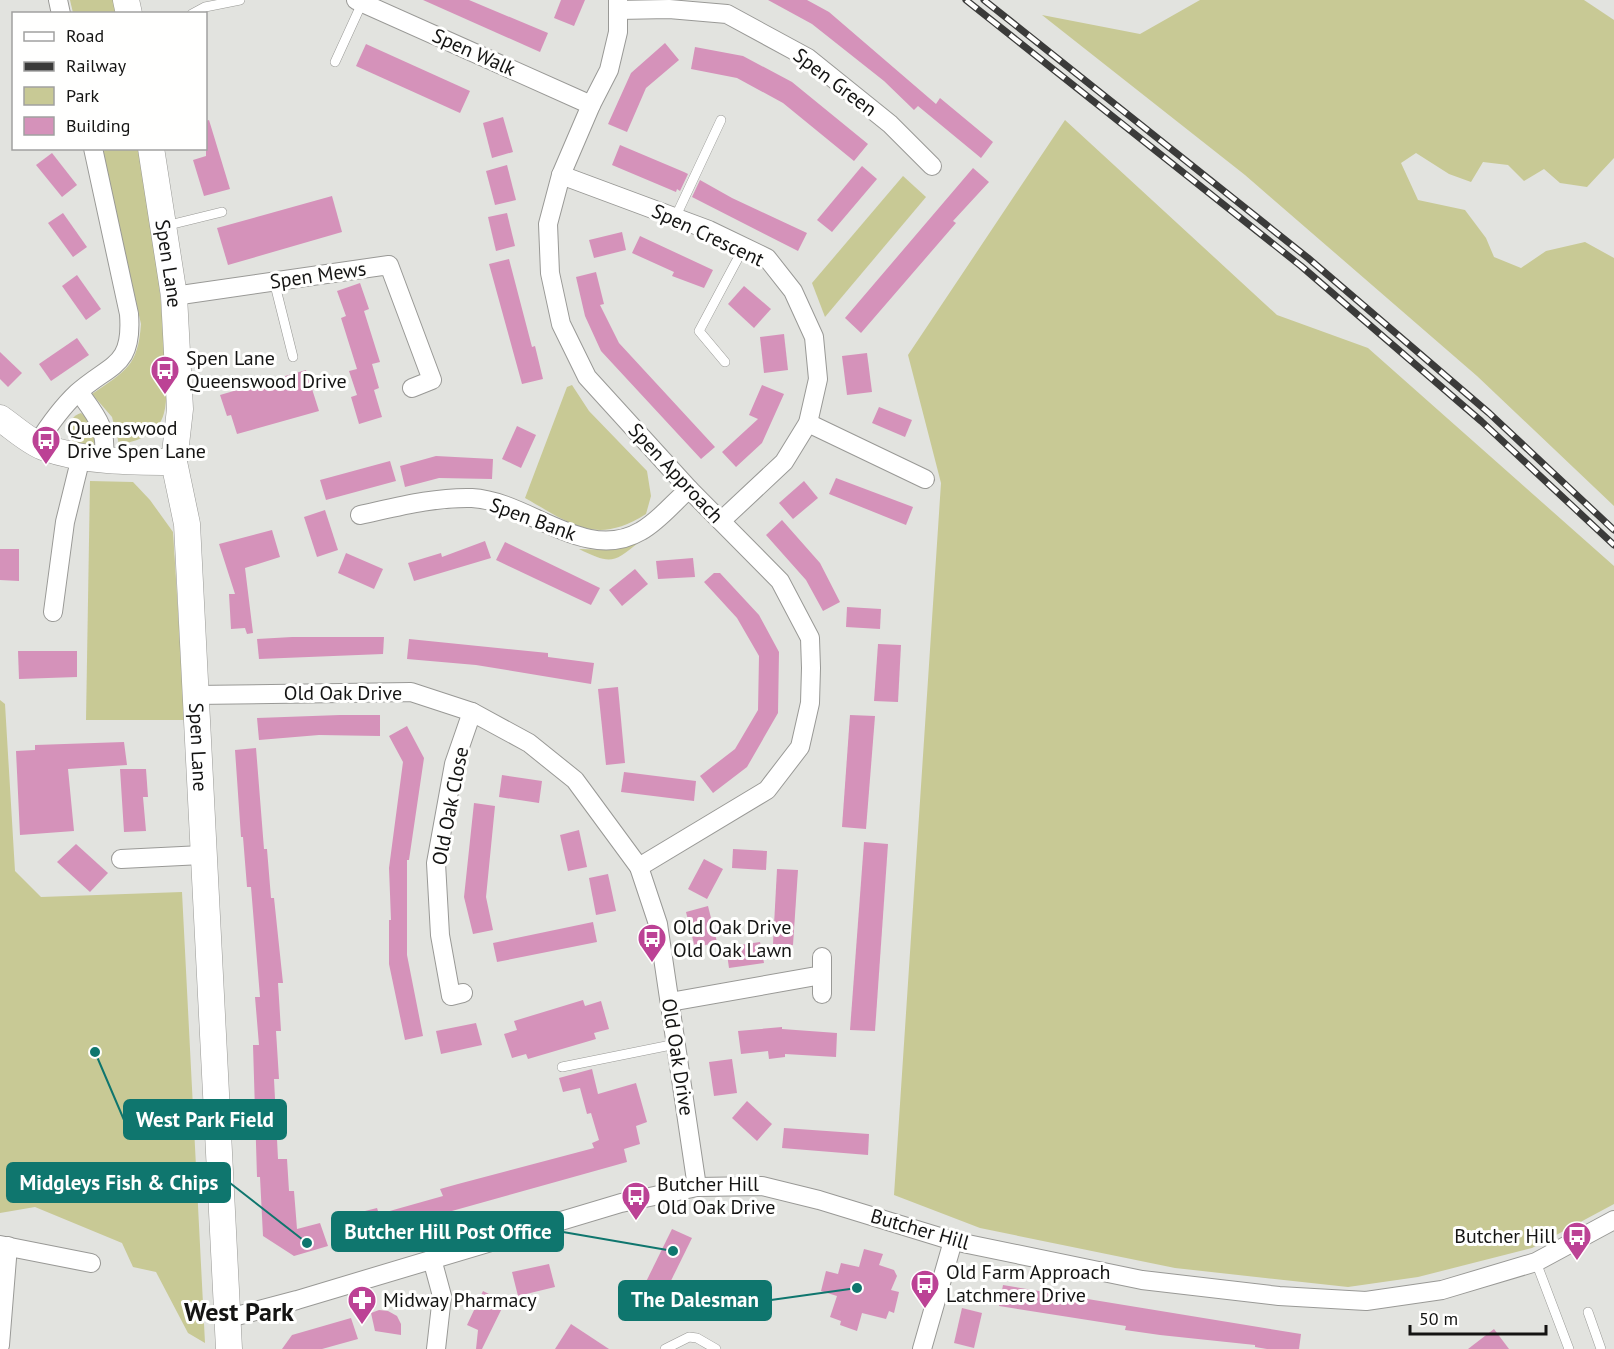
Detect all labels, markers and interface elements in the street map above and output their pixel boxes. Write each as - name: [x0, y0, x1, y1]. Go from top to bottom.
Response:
- legend: [12, 12, 207, 150]
- street label: Spen Walk: [428, 22, 520, 82]
- text: Road: [66, 24, 104, 47]
- street label: Spen Green: [788, 42, 882, 122]
- text: Railway: [66, 54, 127, 77]
- text: Park: [66, 84, 99, 107]
- text: Building: [66, 114, 130, 137]
- street label: Spen Crescent: [648, 198, 768, 272]
- street label: Spen Lane: [149, 218, 188, 308]
- street label: Spen Mews: [268, 255, 368, 295]
- place label: Spen Lane Queenswood Drive: [186, 345, 347, 394]
- bus stop icon: Spen Lane Queenswood Drive: [149, 354, 181, 396]
- place label: Queenswood Drive Spen Lane: [67, 415, 206, 464]
- street label: Spen Approach: [623, 417, 729, 529]
- bus stop icon: Queenswood Drive Spen Lane: [30, 424, 62, 466]
- street label: Spen Bank: [486, 491, 580, 547]
- street label: Old Oak Drive: [284, 680, 402, 706]
- street label: Spen Lane: [183, 702, 214, 792]
- street label: Old Oak Close: [426, 745, 474, 867]
- place label: Old Oak Drive Old Oak Lawn: [673, 914, 792, 963]
- bus stop icon: Old Oak Drive Old Oak Lawn: [636, 922, 668, 964]
- street label: Old Oak Drive: [656, 997, 700, 1117]
- callout: West Park Field: [124, 1100, 286, 1139]
- text: West Park Field: [136, 1106, 274, 1133]
- callout: Midgleys Fish & Chips: [7, 1163, 230, 1202]
- text: Midgleys Fish & Chips: [20, 1169, 219, 1196]
- place label: Butcher Hill Old Oak Drive: [657, 1171, 775, 1220]
- bus stop icon: Butcher Hill Old Oak Drive: [620, 1180, 652, 1222]
- street label: Butcher Hill: [868, 1202, 973, 1256]
- callout: Butcher Hill Post Office: [332, 1212, 563, 1251]
- text: Butcher Hill Post Office: [344, 1218, 552, 1245]
- bus stop icon: Butcher Hill: [1561, 1220, 1593, 1262]
- place label: Butcher Hill: [1454, 1223, 1556, 1249]
- place label: Old Farm Approach Latchmere Drive: [946, 1259, 1110, 1308]
- bus stop icon: Old Farm Approach Latchmere Drive: [909, 1268, 941, 1310]
- callout: The Dalesman: [619, 1281, 771, 1320]
- pharmacy icon: Midway Pharmacy: [346, 1284, 378, 1326]
- text: The Dalesman: [631, 1286, 759, 1313]
- place label: Midway Pharmacy: [383, 1287, 537, 1313]
- district label: West Park: [184, 1295, 294, 1328]
- scale bar: [1410, 1298, 1546, 1336]
- text: 50 m: [1419, 1307, 1458, 1330]

